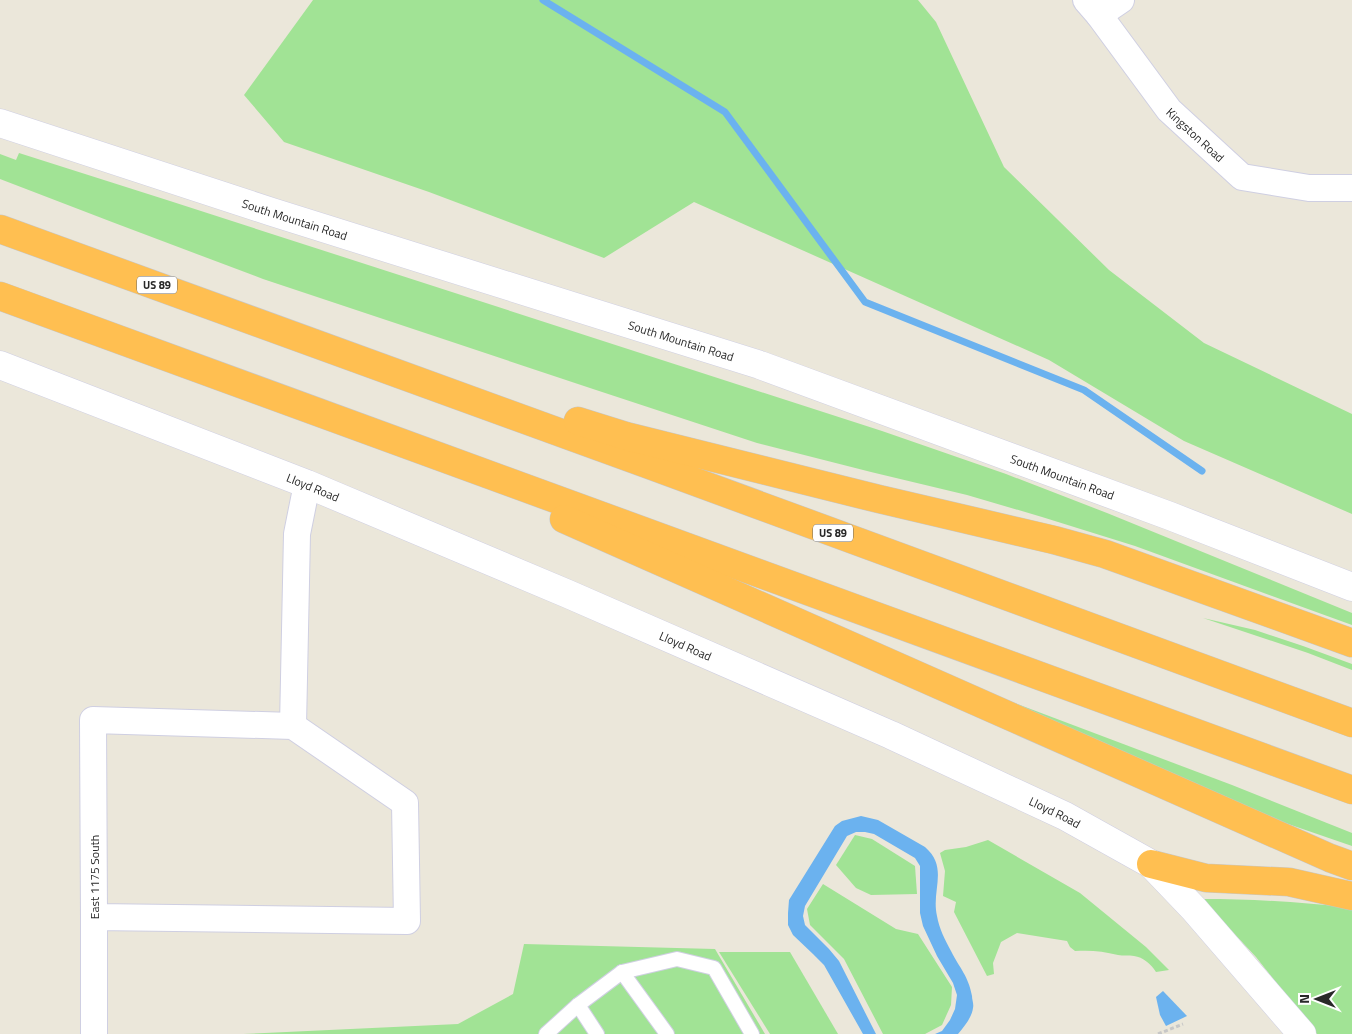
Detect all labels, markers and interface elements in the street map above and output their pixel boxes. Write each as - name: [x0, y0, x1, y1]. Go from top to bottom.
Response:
- street label: Kingston Road: [1162, 103, 1229, 166]
- street label: South Mountain Road: [240, 193, 350, 245]
- road number: US 89: [137, 276, 177, 294]
- street label: South Mountain Road: [626, 315, 736, 366]
- street label: South Mountain Road: [1008, 449, 1117, 504]
- street label: Lloyd Road: [284, 468, 342, 506]
- road number: US 89: [813, 524, 853, 542]
- street label: Lloyd Road: [657, 626, 715, 665]
- street label: Lloyd Road: [1026, 791, 1084, 833]
- street label: East 1175 South: [85, 835, 104, 919]
- north arrow: [1292, 974, 1342, 1024]
- text: N: [1293, 994, 1314, 1004]

